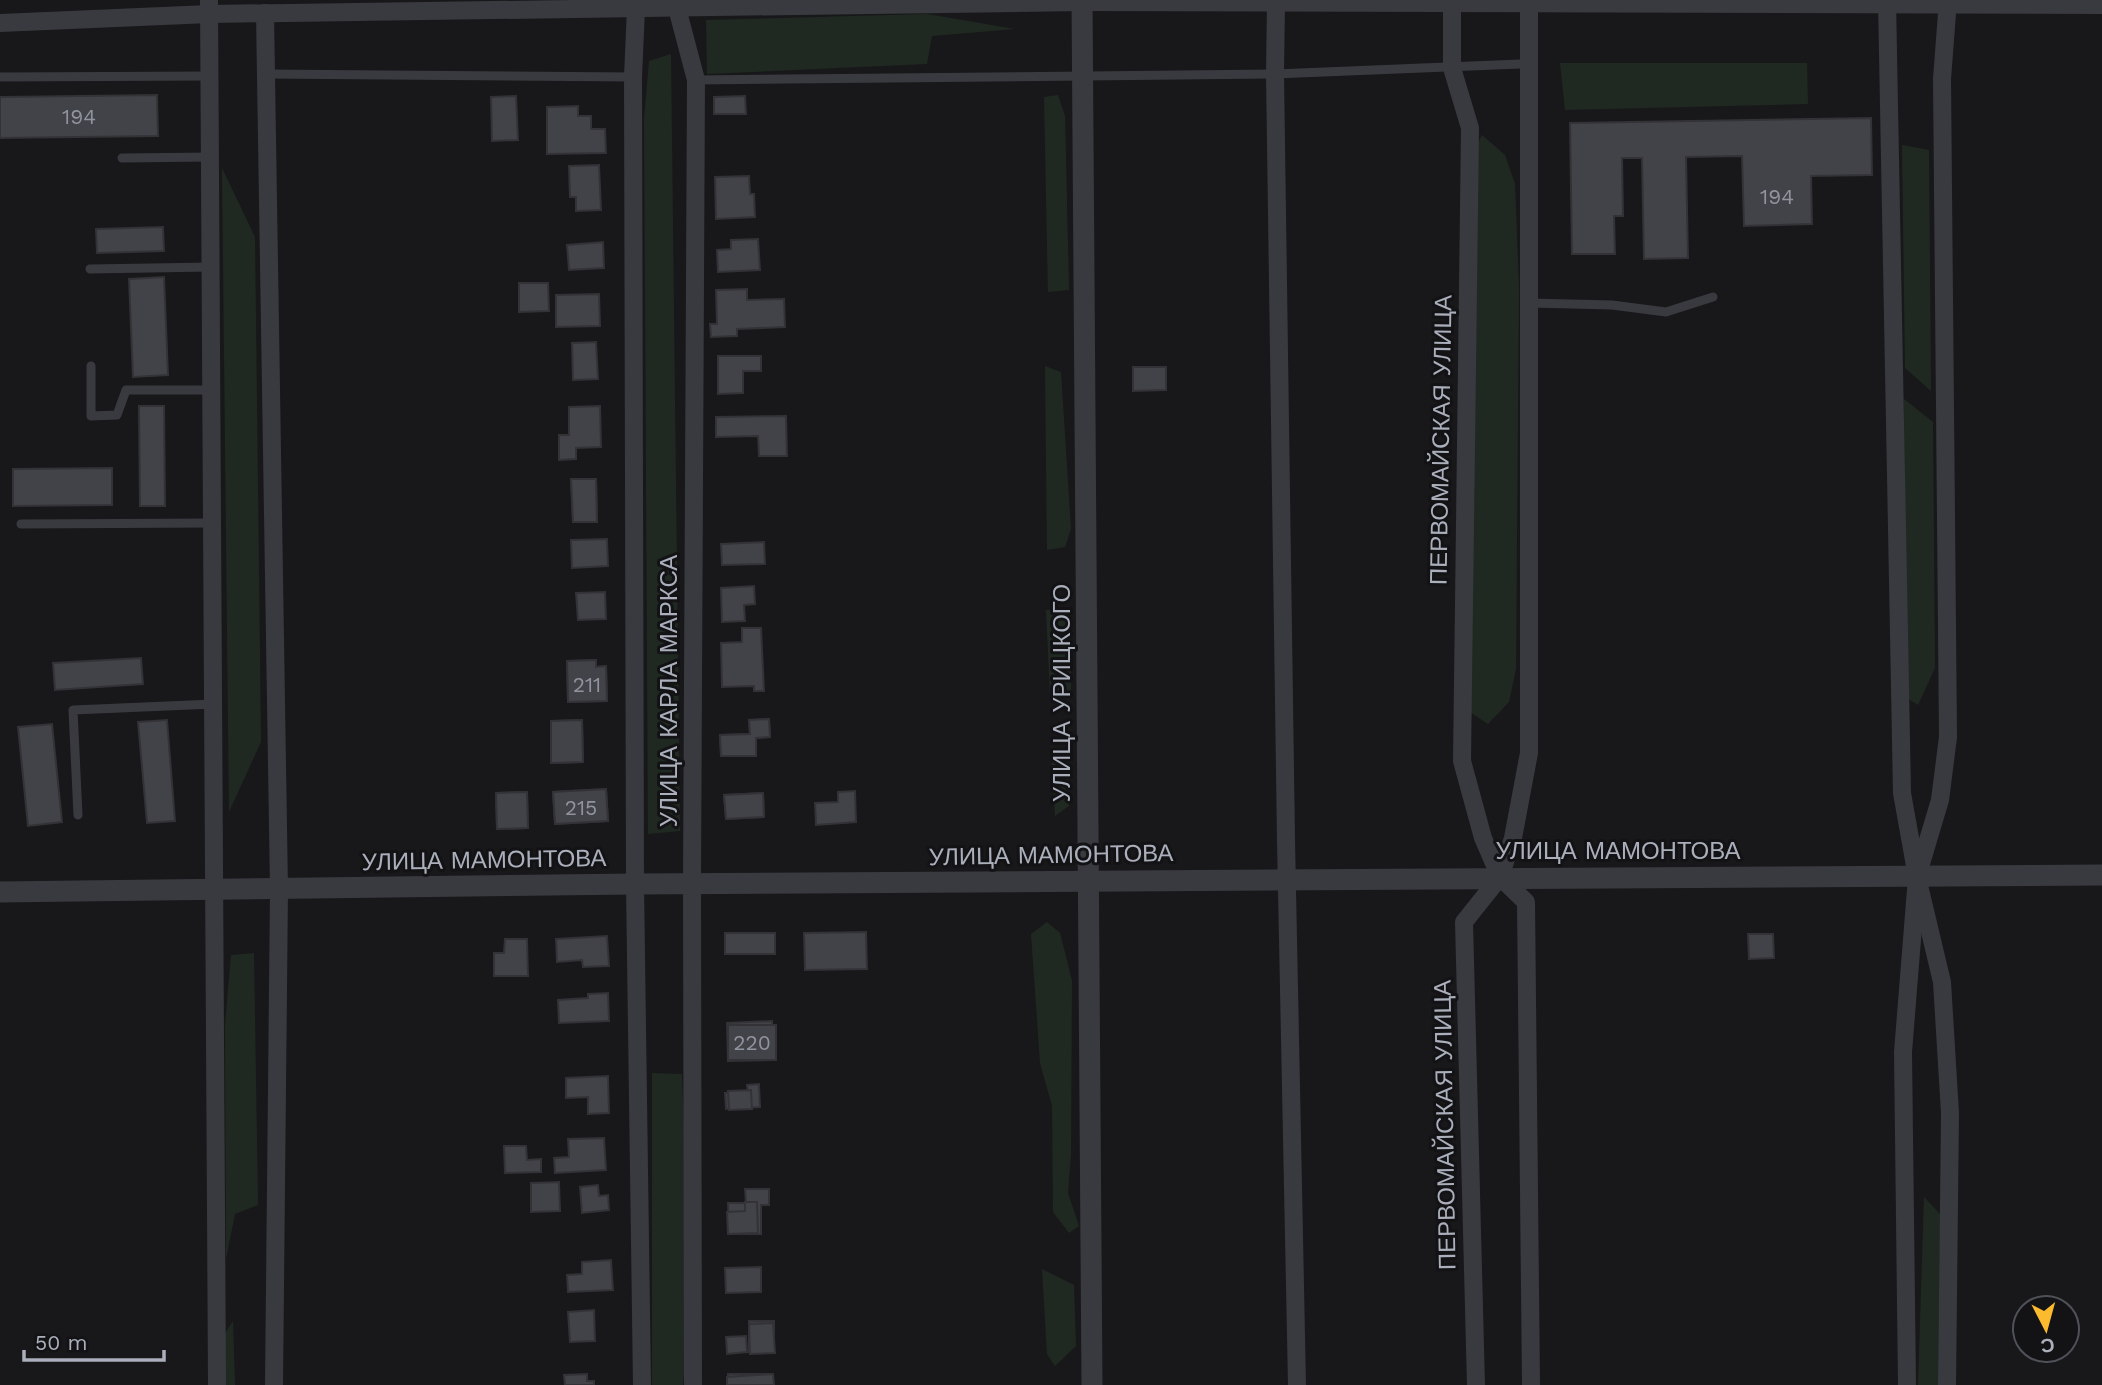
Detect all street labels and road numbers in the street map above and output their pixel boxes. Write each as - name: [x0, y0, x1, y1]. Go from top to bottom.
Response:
- street label: ПЕРВОМАЙСКАЯ УЛИЦА: [1424, 295, 1458, 585]
- street label: УЛИЦА КАРЛА МАРКСА: [655, 555, 683, 827]
- street label: УЛИЦА УРИЦКОГО: [1048, 584, 1076, 802]
- street label: УЛИЦА МАМОНТОВА: [1496, 837, 1740, 865]
- street label: УЛИЦА МАМОНТОВА: [928, 839, 1174, 871]
- street label: УЛИЦА МАМОНТОВА: [361, 844, 607, 876]
- street label: ПЕРВОМАЙСКАЯ УЛИЦА: [1428, 980, 1462, 1270]

